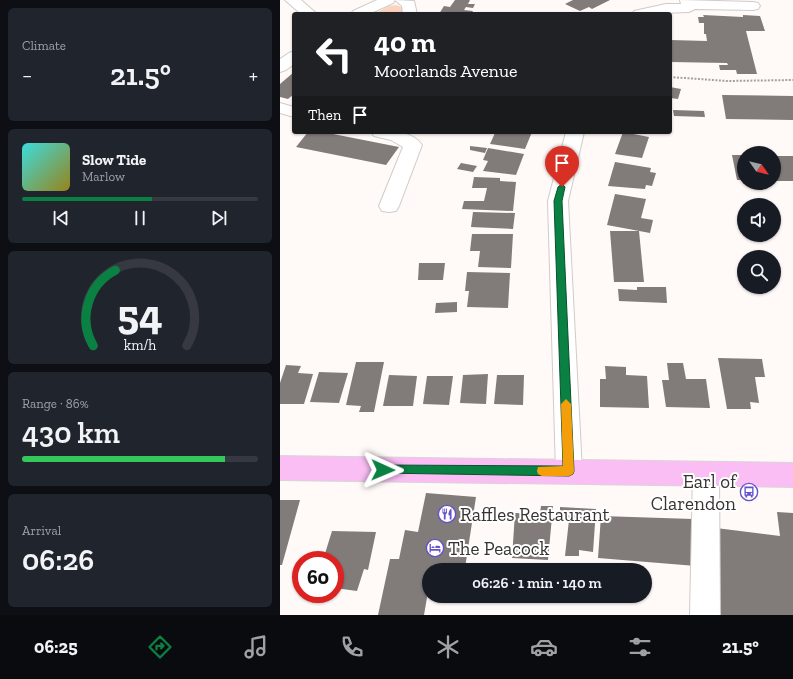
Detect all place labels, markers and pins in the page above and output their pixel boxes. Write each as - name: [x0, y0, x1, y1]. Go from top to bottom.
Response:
- pin: [545, 146, 579, 187]
- place label: Earl of Clarendon: [651, 470, 738, 515]
- bus stop icon: Earl of Clarendon: [739, 482, 759, 502]
- place label: Raffles Restaurant: [460, 503, 610, 526]
- restaurant icon: Raffles Restaurant: [437, 504, 457, 524]
- place label: The Peacock: [448, 537, 550, 560]
- hotel icon: The Peacock: [425, 538, 445, 558]

